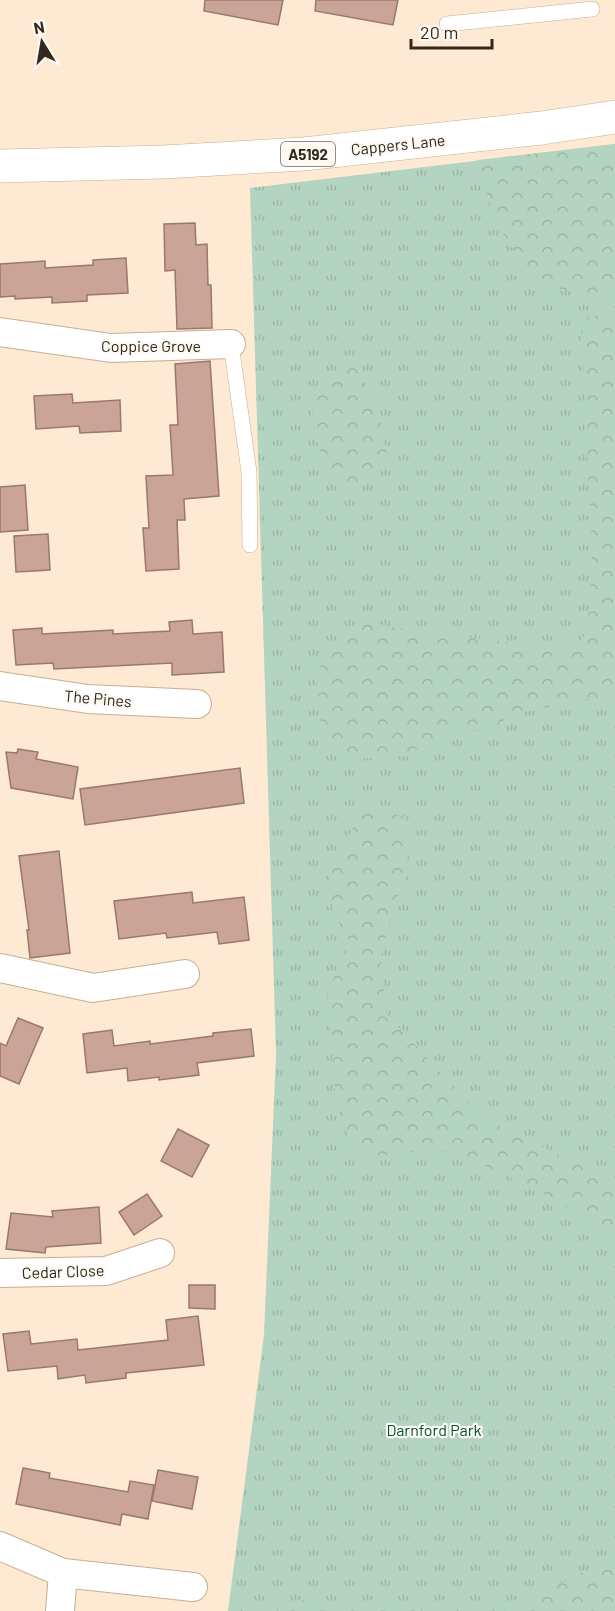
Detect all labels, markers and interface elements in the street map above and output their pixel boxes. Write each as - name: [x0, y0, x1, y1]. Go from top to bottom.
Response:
- north arrow: [12, 12, 72, 72]
- scale bar: [411, 12, 492, 50]
- text: N: [32, 16, 46, 37]
- text: 20 m: [420, 21, 458, 43]
- street label: Cappers Lane: [350, 130, 446, 158]
- road number: A5192: [281, 142, 335, 166]
- street label: Coppice Grove: [101, 336, 201, 355]
- street label: The Pines: [64, 686, 132, 710]
- street label: Cedar Close: [21, 1260, 105, 1282]
- park label: Darnford Park: [386, 1420, 482, 1439]

